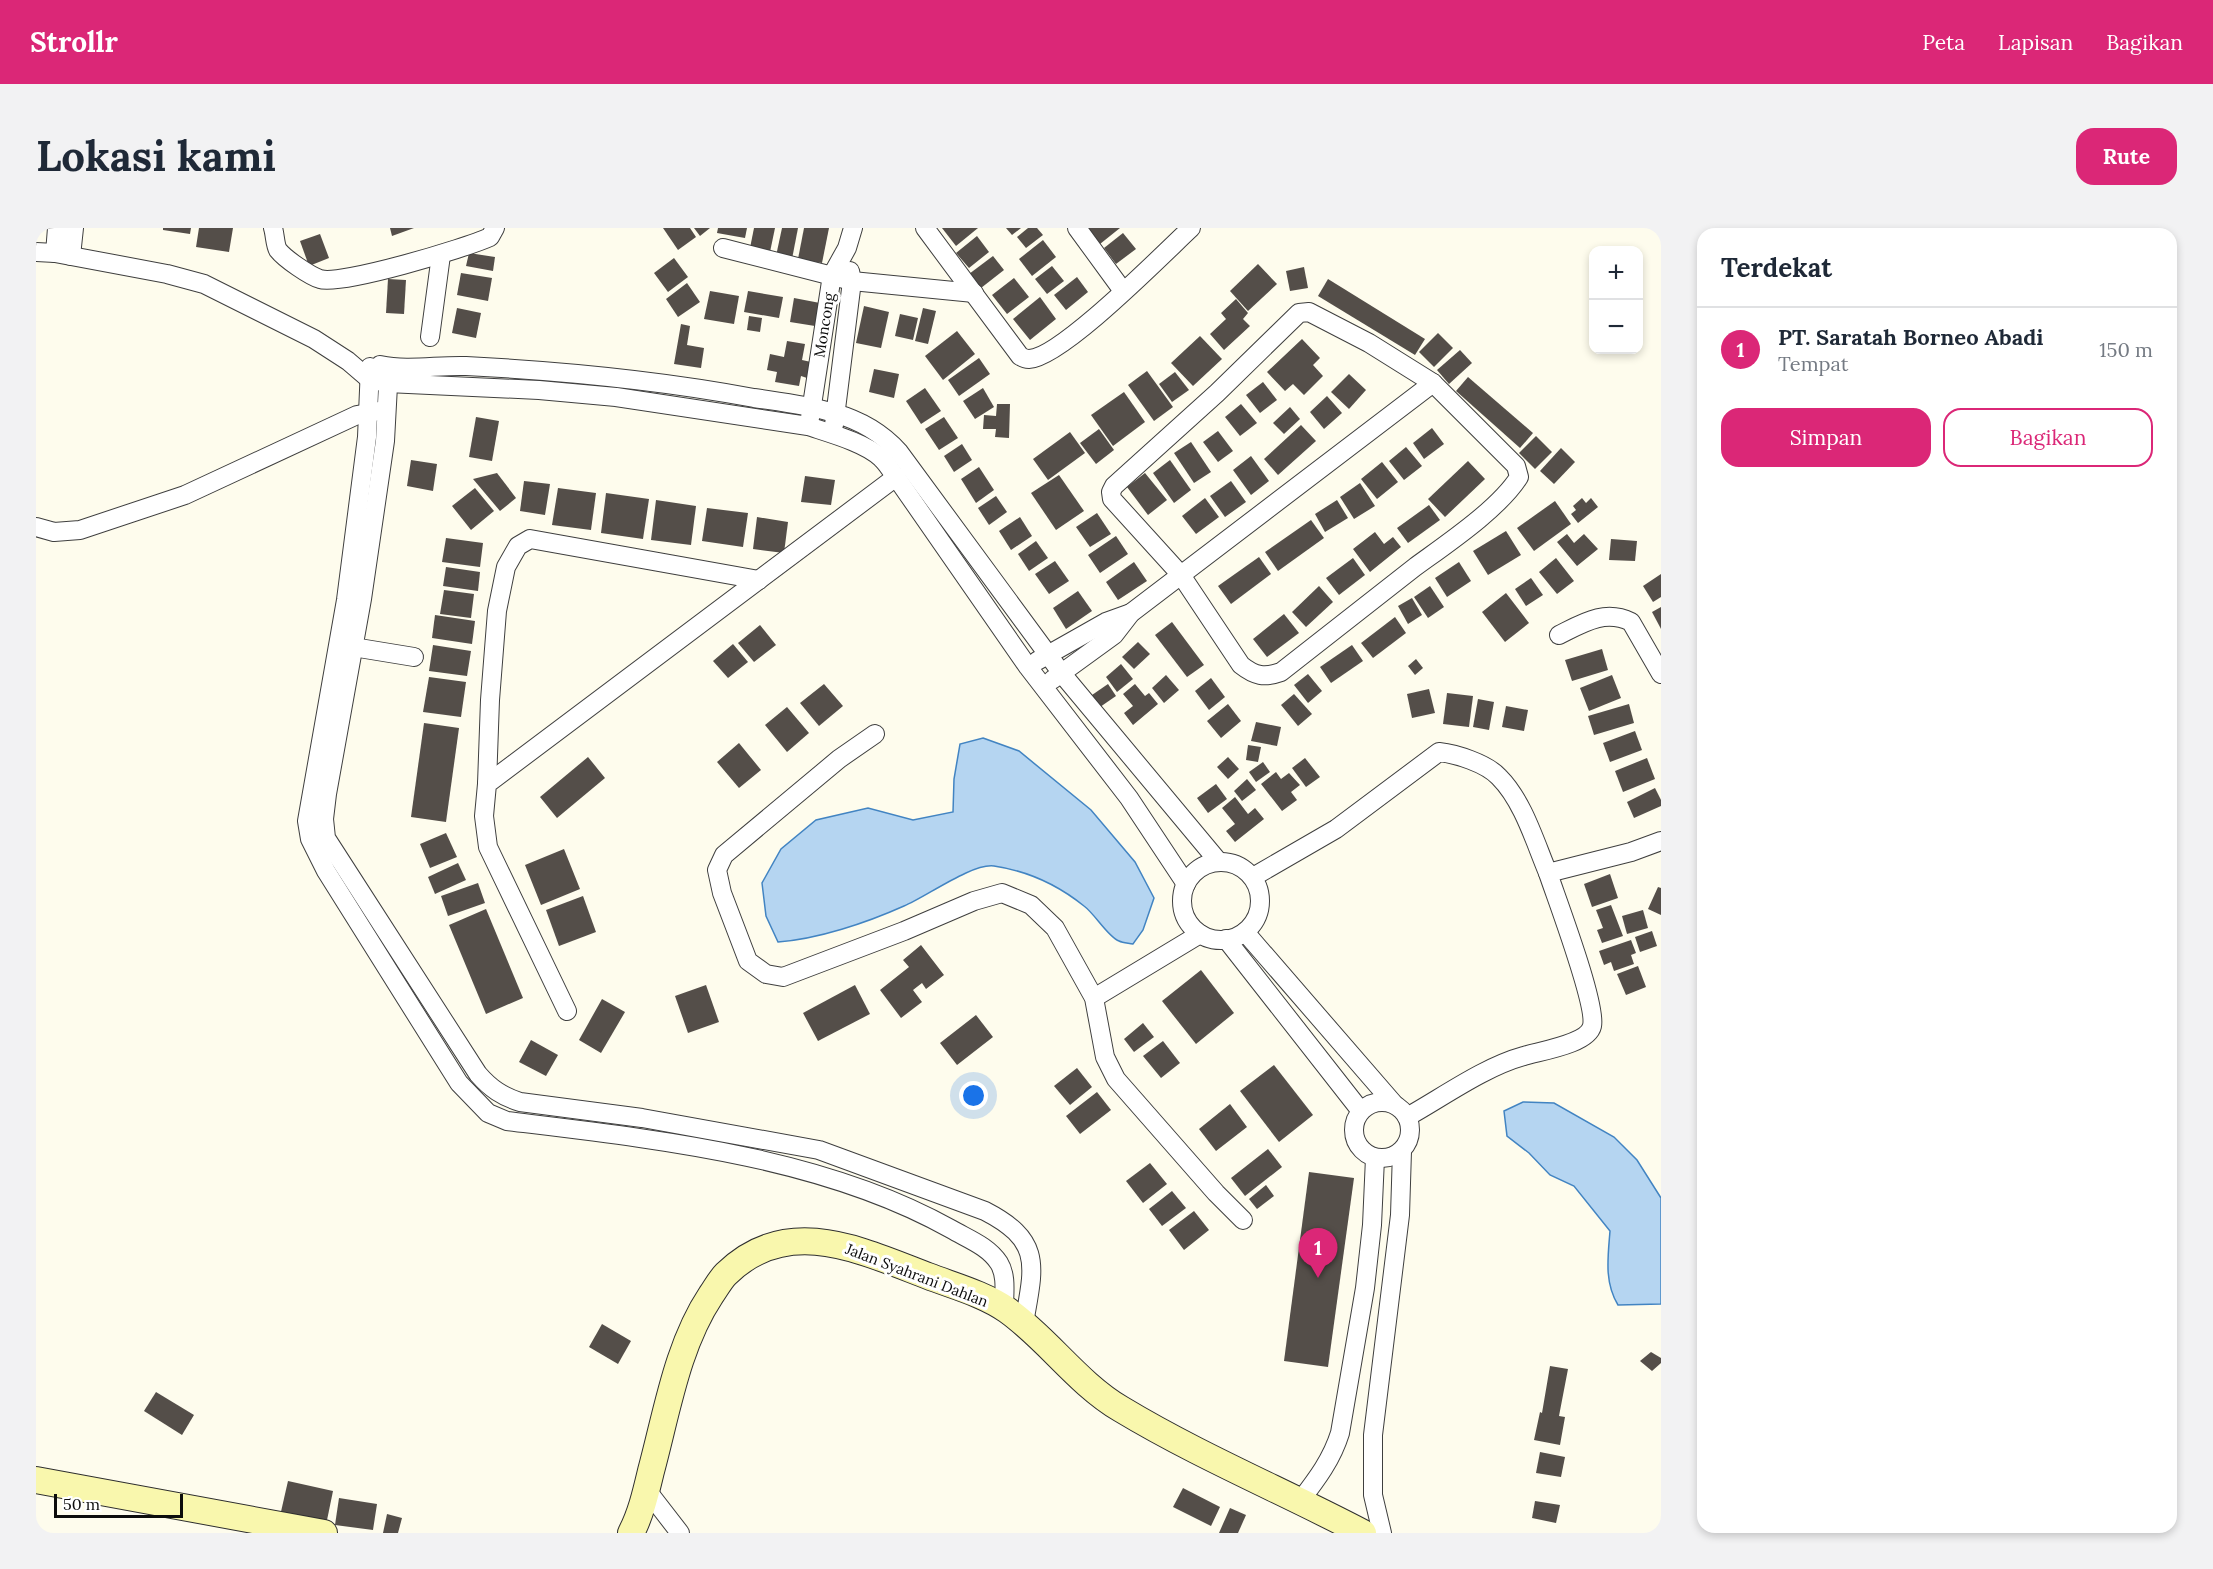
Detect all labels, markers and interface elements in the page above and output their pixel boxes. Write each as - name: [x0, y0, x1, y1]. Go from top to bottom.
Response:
- text: Strollr: [30, 24, 118, 60]
- text: Peta: [1922, 29, 1965, 56]
- text: Lapisan: [1998, 29, 2073, 56]
- text: Bagikan: [2106, 29, 2183, 56]
- button: Rute: [2076, 128, 2177, 185]
- text: Lokasi kami: [36, 129, 276, 183]
- map controls: [1589, 246, 1643, 354]
- button: +: [1589, 246, 1643, 300]
- text: Terdekat: [1721, 251, 1832, 284]
- street label: Moncong: [809, 290, 839, 359]
- button: −: [1589, 300, 1643, 354]
- text: PT. Saratah Borneo Abadi: [1778, 323, 2044, 351]
- text: 1: [1736, 337, 1745, 362]
- text: 150 m: [2099, 337, 2153, 362]
- text: Tempat: [1778, 351, 1848, 376]
- button: Simpan: [1721, 408, 1931, 467]
- button: Bagikan: [1943, 408, 2153, 467]
- your location: [959, 1081, 988, 1110]
- pin: 1: [1298, 1228, 1338, 1278]
- street label: Jalan Syahrani Dahlan: [842, 1239, 991, 1311]
- scale bar: [54, 1491, 183, 1518]
- text: 50 m: [63, 1494, 100, 1514]

